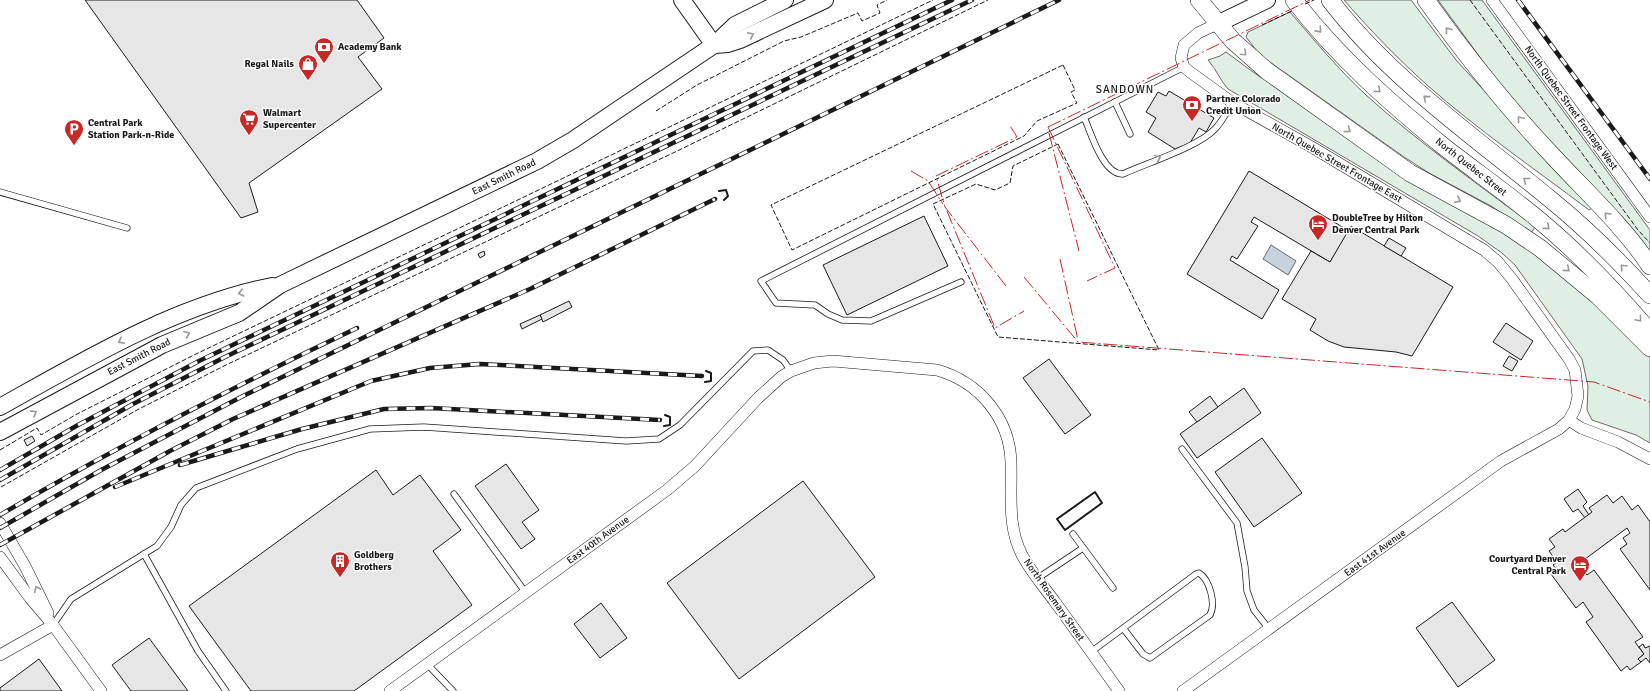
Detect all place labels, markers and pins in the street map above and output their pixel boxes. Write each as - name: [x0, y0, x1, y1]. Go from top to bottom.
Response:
- bank icon: Academy Bank: [313, 36, 335, 64]
- place label: Academy Bank: [338, 41, 402, 53]
- shop icon: Regal Nails: [297, 53, 319, 81]
- place label: Regal Nails: [245, 58, 295, 70]
- place label: Partner Colorado Credit Union: [1206, 93, 1281, 117]
- bank icon: Partner Colorado Credit Union: [1181, 94, 1203, 122]
- place label: Walmart Supercenter: [263, 107, 316, 131]
- supermarket icon: Walmart Supercenter: [238, 108, 260, 136]
- place label: Central Park Station Park-n-Ride: [88, 117, 174, 141]
- parking icon: Central Park Station Park-n-Ride: [63, 118, 85, 146]
- place label: DoubleTree by Hilton Denver Central Park: [1332, 212, 1424, 236]
- hotel icon: DoubleTree by Hilton Denver Central Park: [1307, 213, 1329, 241]
- place label: Goldberg Brothers: [354, 549, 394, 573]
- building icon: Goldberg Brothers: [329, 550, 351, 578]
- place label: Courtyard Denver Central Park: [1489, 553, 1567, 577]
- hotel icon: Courtyard Denver Central Park: [1569, 554, 1591, 582]

